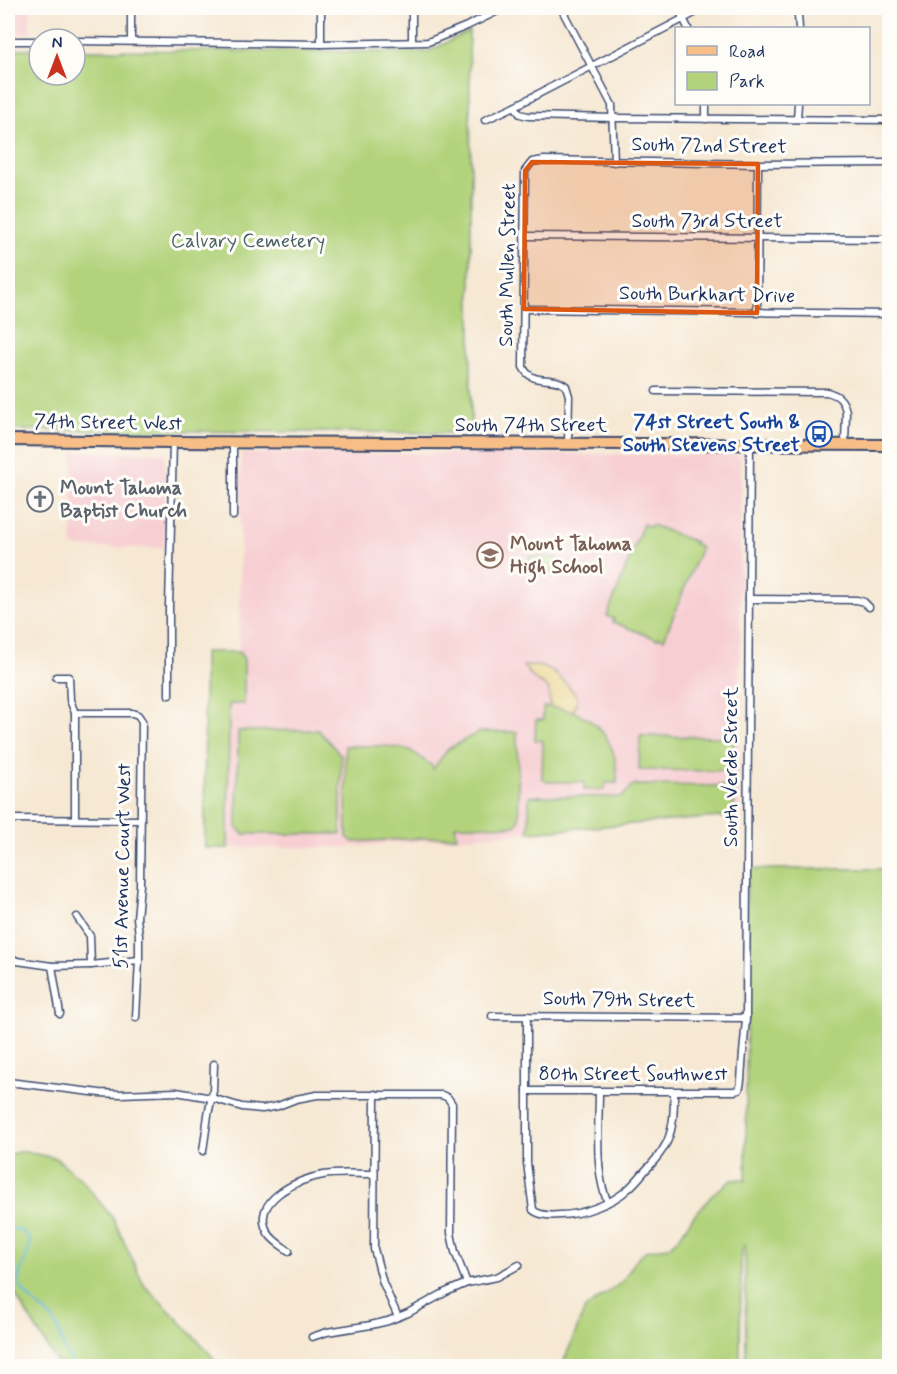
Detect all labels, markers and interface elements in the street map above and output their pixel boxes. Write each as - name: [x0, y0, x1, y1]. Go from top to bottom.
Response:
- north arrow: [27, 27, 87, 87]
- legend: [675, 27, 870, 105]
- text: N: [52, 33, 62, 54]
- text: Road: [729, 40, 765, 64]
- text: Park: [729, 70, 765, 94]
- street label: South 72nd Street: [631, 131, 787, 161]
- street label: South Mullen Street: [493, 183, 523, 347]
- street label: South 73rd Street: [631, 208, 783, 235]
- park label: Calvary Cemetery: [171, 228, 325, 255]
- street label: South Burkhart Drive: [619, 280, 795, 310]
- street label: 74th Street West: [34, 408, 183, 438]
- place label: 74st Street South & South Stevens Street: [623, 409, 801, 459]
- street label: South 74th Street: [455, 412, 608, 439]
- bus stop icon: 74st Street South & South Stevens Street: [804, 419, 834, 449]
- place label: Mount Tahoma Baptist Church: [60, 475, 187, 525]
- church icon: Mount Tahoma Baptist Church: [25, 484, 55, 514]
- place label: Mount Tahoma High School: [510, 531, 632, 583]
- school or university icon: Mount Tahoma High School: [475, 540, 505, 570]
- street label: South Verde Street: [718, 687, 745, 847]
- street label: 51st Avenue Court West: [108, 763, 138, 969]
- street label: South 79th Street: [543, 985, 696, 1015]
- street label: 80th Street Southwest: [539, 1061, 728, 1088]

